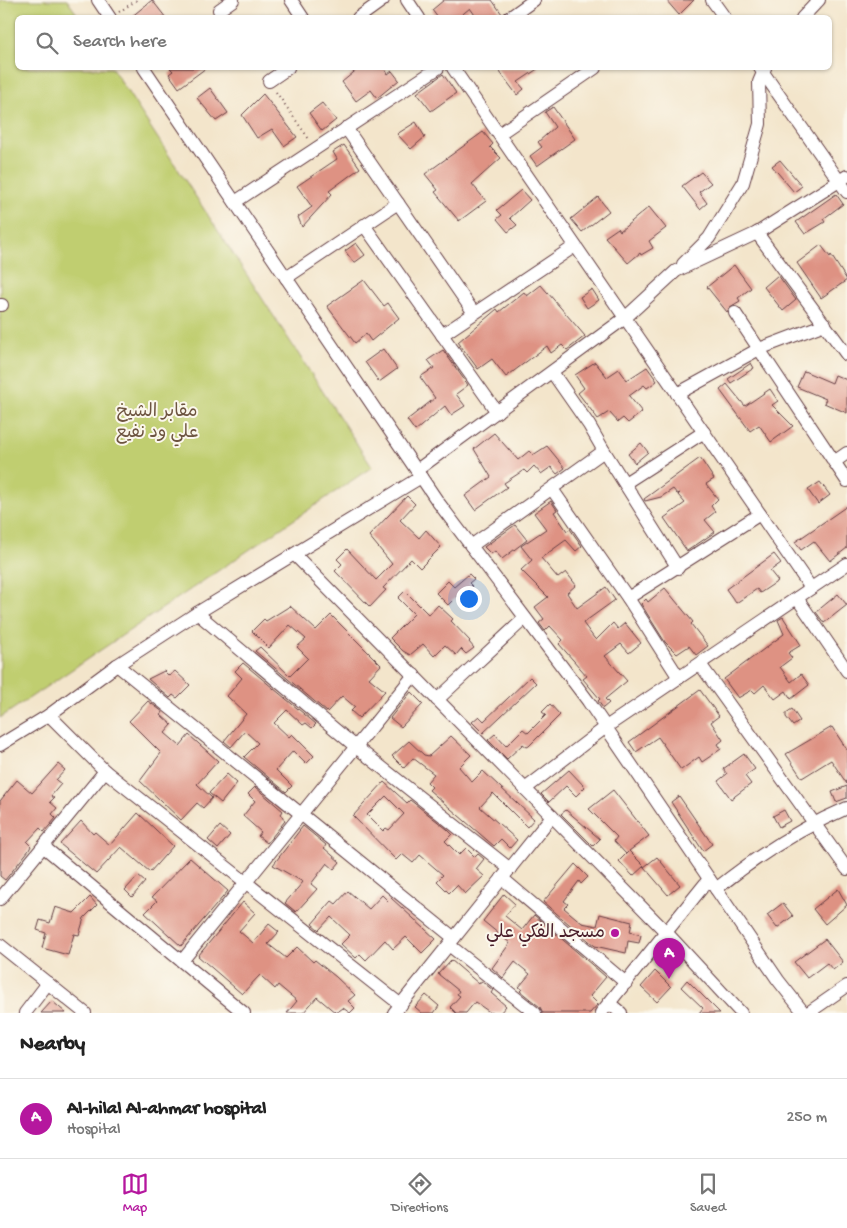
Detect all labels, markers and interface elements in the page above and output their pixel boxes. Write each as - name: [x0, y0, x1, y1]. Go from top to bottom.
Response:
- search box: [15, 15, 832, 70]
- icon: search: [33, 29, 61, 57]
- text: Search here: [73, 31, 167, 54]
- park label: مقابر الشيخ علي ود نفيع: [116, 402, 198, 447]
- your location: [456, 586, 482, 612]
- place label: مسجد الفكي علي: [486, 923, 605, 947]
- marker: مسجد الفكي علي: [609, 927, 621, 939]
- pin: A: [653, 938, 685, 979]
- text: Nearby: [20, 1033, 85, 1058]
- text: Al-hilal Al-ahmar hospital: [67, 1098, 267, 1121]
- text: A: [31, 1109, 41, 1128]
- text: 250 m: [787, 1109, 827, 1128]
- text: Hospital: [67, 1121, 121, 1140]
- tab: Map: [121, 1170, 149, 1217]
- tab: Directions: [391, 1170, 448, 1217]
- tab: Saved: [690, 1170, 726, 1217]

